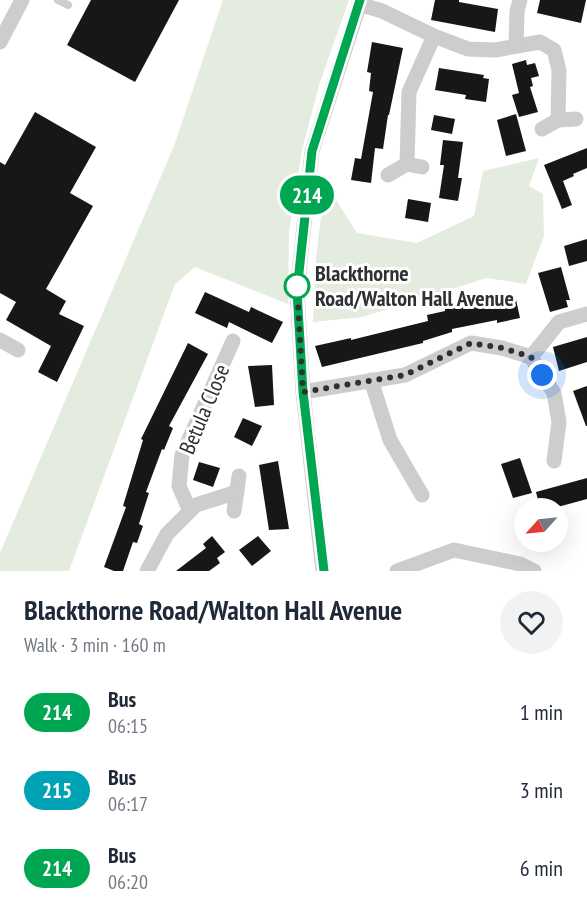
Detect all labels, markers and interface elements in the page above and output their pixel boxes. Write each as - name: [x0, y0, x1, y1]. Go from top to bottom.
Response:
- line badge: 214: [272, 176, 342, 214]
- text: 214: [292, 182, 322, 209]
- place label: Blackthorne Road/Walton Hall Avenue: [315, 259, 514, 312]
- marker: Blackthorne Road/Walton Hall Avenue: [284, 273, 310, 299]
- street label: Betula Close: [173, 360, 235, 458]
- your location: [527, 360, 557, 390]
- north arrow: [514, 498, 568, 552]
- map controls: [514, 498, 568, 552]
- text: Blackthorne Road/Walton Hall Avenue: [24, 591, 402, 628]
- button: heart: [500, 591, 563, 654]
- text: Walk · 3 min · 160 m: [24, 632, 166, 658]
- text: Bus: [108, 685, 136, 713]
- text: 1 min: [520, 698, 563, 726]
- text: 214: [42, 699, 72, 726]
- text: 06:15: [108, 713, 148, 739]
- text: Bus: [108, 763, 136, 791]
- text: 3 min: [520, 776, 563, 804]
- text: 215: [42, 777, 72, 804]
- text: 06:17: [108, 791, 148, 817]
- text: Bus: [108, 841, 136, 869]
- text: 6 min: [520, 854, 563, 882]
- text: 214: [42, 855, 72, 882]
- text: 06:20: [108, 869, 148, 895]

